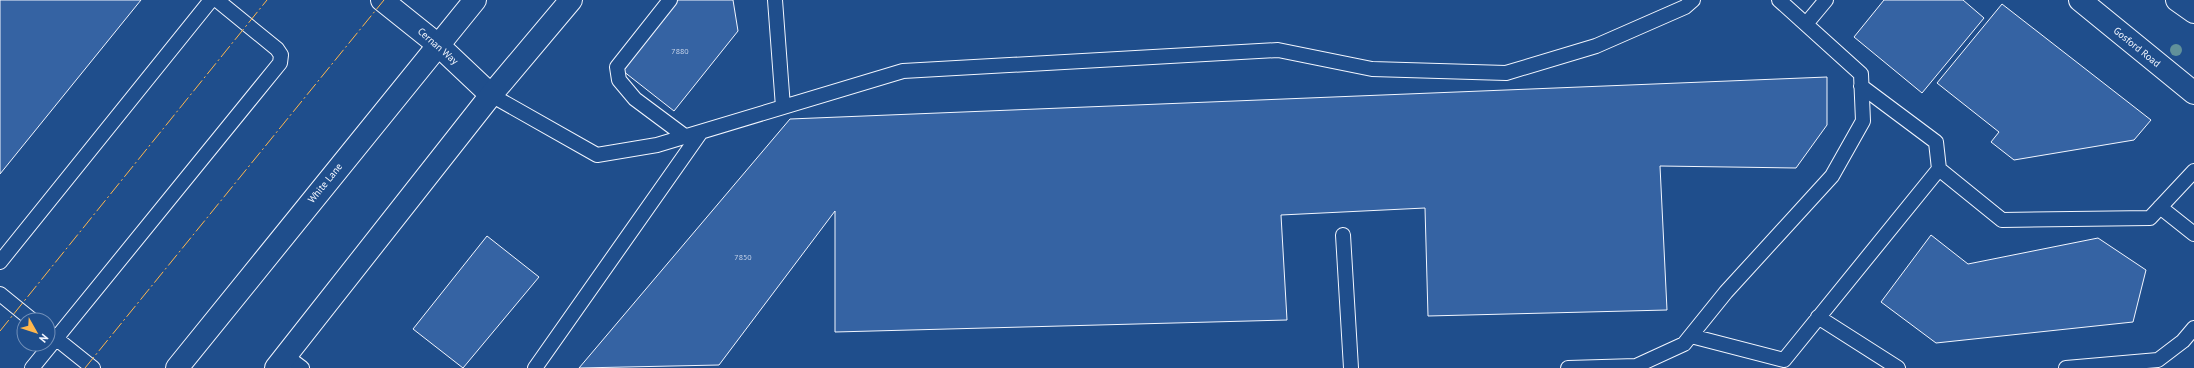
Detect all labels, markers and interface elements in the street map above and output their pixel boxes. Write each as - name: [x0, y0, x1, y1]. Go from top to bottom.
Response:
- street label: Gosford Road: [2111, 24, 2163, 70]
- street label: Cernan Way: [415, 25, 461, 67]
- house number: 7880: [671, 46, 689, 56]
- street label: White Lane: [305, 160, 345, 206]
- house number: 7850: [734, 252, 752, 262]
- north arrow: [16, 312, 56, 352]
- text: N: [36, 331, 51, 346]

